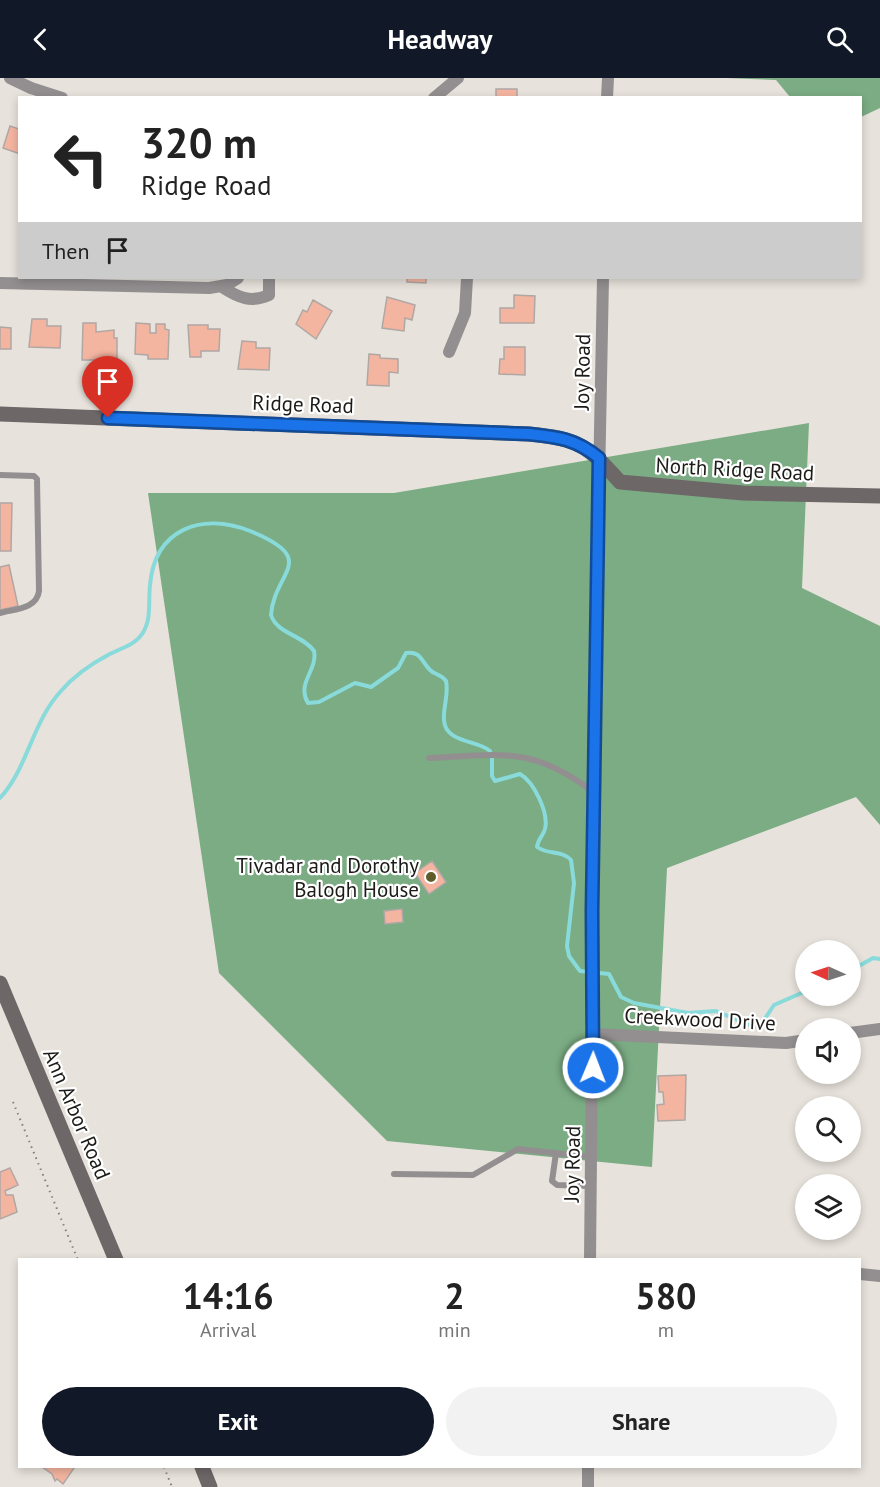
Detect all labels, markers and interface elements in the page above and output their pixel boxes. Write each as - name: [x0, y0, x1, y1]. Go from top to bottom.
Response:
- text: Headway: [387, 22, 493, 56]
- icon: back: [24, 23, 57, 56]
- icon: search: [823, 23, 856, 56]
- text: 320 m: [141, 115, 257, 170]
- icon: left: [42, 120, 120, 198]
- text: Ridge Road: [141, 168, 271, 202]
- icon: arrive: [101, 234, 134, 267]
- text: Then: [42, 237, 89, 265]
- street label: Joy Road: [568, 334, 596, 411]
- pin: [82, 356, 133, 418]
- icon: arrive: [91, 365, 124, 398]
- street label: Ridge Road: [252, 389, 354, 419]
- street label: North Ridge Road: [655, 451, 815, 487]
- place label: Tivadar and Dorothy Balogh House: [236, 852, 419, 903]
- marker: Tivadar and Dorothy Balogh House: [424, 870, 438, 884]
- north arrow: [795, 940, 861, 1006]
- map controls: [795, 940, 861, 1240]
- street label: Creekwood Drive: [624, 1002, 776, 1036]
- button: sound: [795, 1018, 861, 1084]
- position arrow: [561, 1036, 625, 1100]
- street label: Ann Arbor Road: [37, 1045, 117, 1183]
- button: search: [795, 1096, 861, 1162]
- street label: Joy Road: [558, 1126, 586, 1203]
- button: layers: [795, 1174, 861, 1240]
- text: 14:16: [182, 1272, 274, 1319]
- text: 2: [444, 1272, 465, 1319]
- text: 580: [635, 1272, 697, 1319]
- text: Arrival: [200, 1317, 256, 1343]
- text: min: [438, 1317, 471, 1343]
- text: m: [658, 1317, 674, 1343]
- button: Exit: [42, 1387, 434, 1456]
- button: Share: [446, 1387, 837, 1456]

